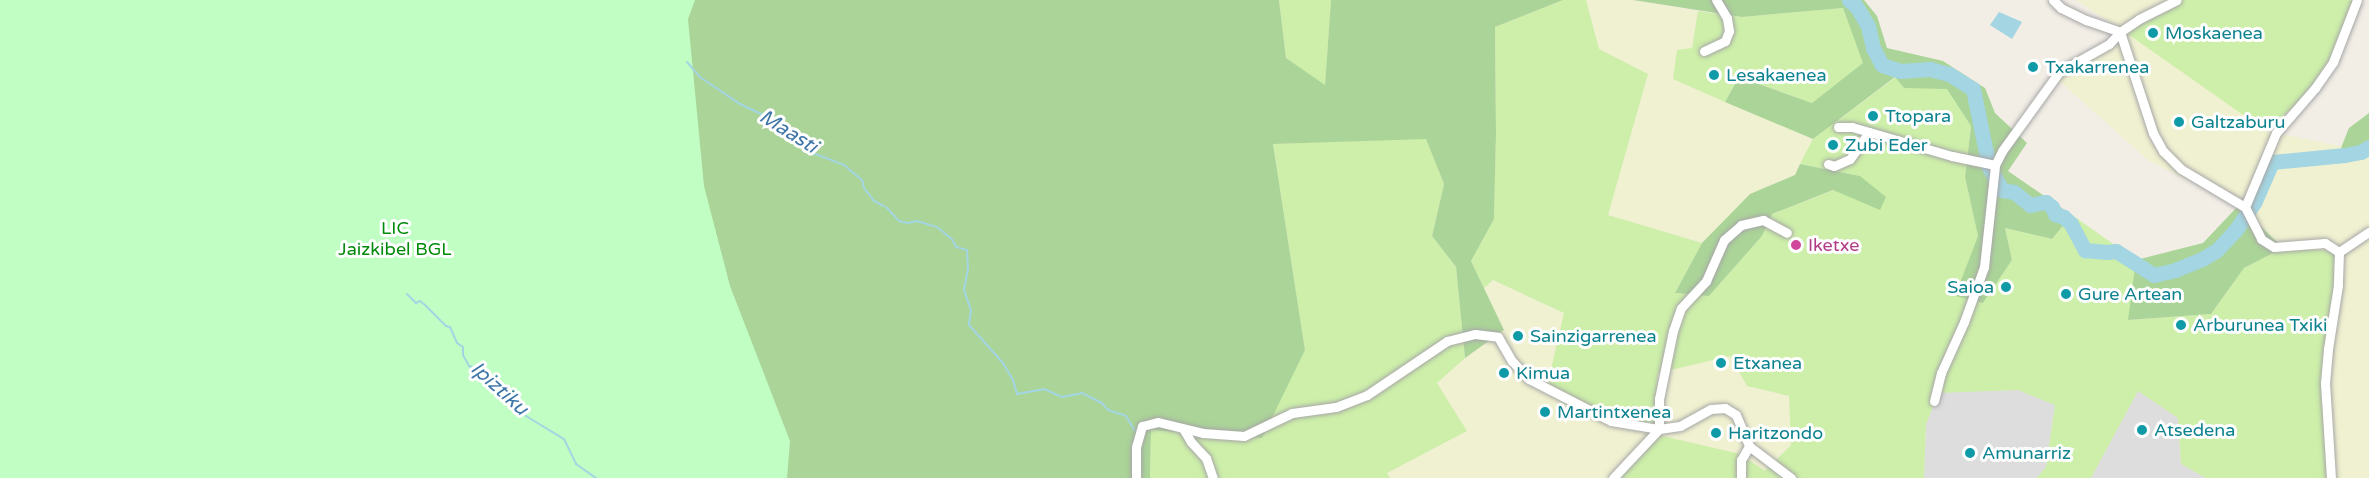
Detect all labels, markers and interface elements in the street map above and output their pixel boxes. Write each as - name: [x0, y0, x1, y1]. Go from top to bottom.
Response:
- place label: Moskaenea: [2165, 22, 2263, 44]
- marker: Moskaenea: [2146, 26, 2160, 40]
- place label: Txakarrenea: [2045, 56, 2149, 78]
- marker: Txakarrenea: [2026, 60, 2040, 74]
- place label: Lesakaenea: [1726, 64, 1827, 86]
- marker: Lesakaenea: [1707, 68, 1721, 82]
- water label: Maasti: [755, 105, 821, 159]
- place label: Ttopara: [1885, 105, 1951, 127]
- marker: Ttopara: [1866, 109, 1880, 123]
- place label: Galtzaburu: [2191, 111, 2285, 133]
- marker: Galtzaburu: [2172, 115, 2186, 129]
- place label: Zubi Eder: [1845, 134, 1928, 156]
- marker: Zubi Eder: [1826, 138, 1840, 152]
- park label: LIC Jaizkibel BGL: [338, 218, 452, 260]
- place label: Iketxe: [1808, 234, 1859, 256]
- marker: Iketxe: [1789, 238, 1803, 252]
- place label: Saioa: [1947, 276, 1994, 298]
- marker: Saioa: [1999, 280, 2013, 294]
- place label: Gure Artean: [2078, 283, 2182, 305]
- marker: Gure Artean: [2059, 287, 2073, 301]
- place label: Arburunea Txiki: [2193, 314, 2328, 336]
- marker: Arburunea Txiki: [2174, 318, 2188, 332]
- place label: Sainzigarrenea: [1530, 325, 1657, 347]
- marker: Sainzigarrenea: [1511, 329, 1525, 343]
- place label: Etxanea: [1733, 352, 1802, 374]
- marker: Etxanea: [1714, 356, 1728, 370]
- water label: Ipiztiku: [465, 357, 533, 421]
- place label: Kimua: [1516, 362, 1570, 384]
- marker: Kimua: [1497, 366, 1511, 380]
- place label: Martintxenea: [1557, 401, 1671, 423]
- marker: Martintxenea: [1538, 405, 1552, 419]
- place label: Atsedena: [2154, 419, 2235, 441]
- place label: Haritzondo: [1728, 422, 1823, 444]
- marker: Atsedena: [2135, 423, 2149, 437]
- marker: Haritzondo: [1709, 426, 1723, 440]
- place label: Amunarriz: [1982, 442, 2071, 464]
- marker: Amunarriz: [1963, 446, 1977, 460]

